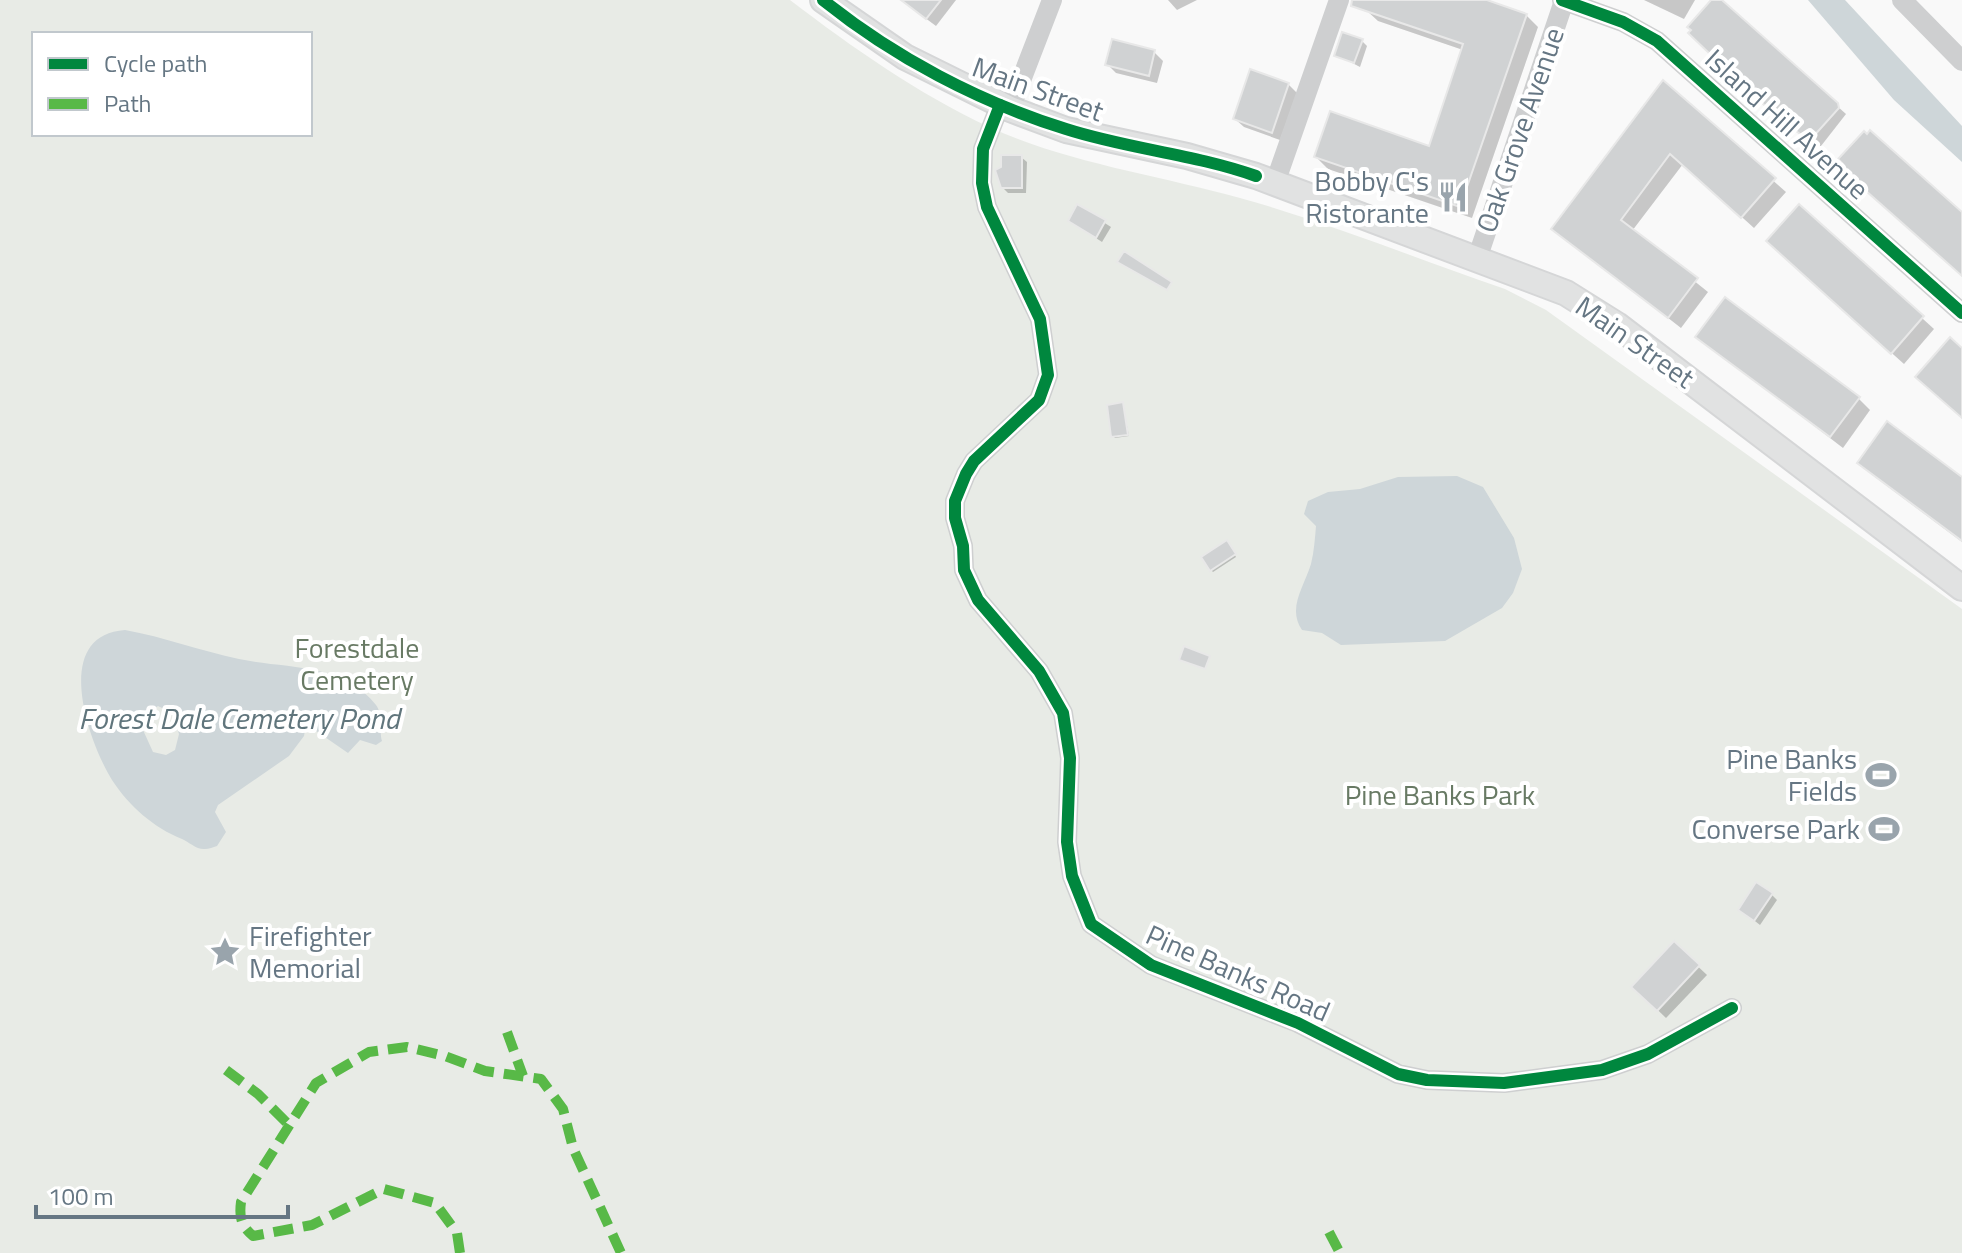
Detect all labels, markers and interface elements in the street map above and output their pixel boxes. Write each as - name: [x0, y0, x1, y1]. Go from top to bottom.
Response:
- street label: Oak Grove Avenue: [1464, 21, 1575, 238]
- legend: [32, 32, 312, 136]
- street label: Island Hill Avenue: [1696, 38, 1879, 209]
- text: Cycle path: [104, 45, 207, 81]
- street label: Main Street: [966, 45, 1110, 132]
- text: Path: [104, 85, 151, 121]
- place label: Bobby C's Ristorante: [1305, 159, 1429, 234]
- restaurant icon: Bobby C's Ristorante: [1436, 180, 1470, 214]
- street label: Main Street: [1567, 285, 1704, 399]
- park label: Forestdale Cemetery: [295, 626, 419, 701]
- water label: Forest Dale Cemetery Pond: [78, 695, 403, 741]
- place label: Pine Banks Fields: [1726, 737, 1857, 812]
- sports icon: Pine Banks Fields: [1864, 758, 1898, 792]
- park label: Pine Banks Park: [1345, 773, 1535, 816]
- place label: Converse Park: [1691, 807, 1860, 850]
- sports icon: Converse Park: [1867, 812, 1901, 846]
- street label: Pine Banks Road: [1139, 913, 1337, 1032]
- place label: Firefighter Memorial: [249, 914, 372, 989]
- place icon: Firefighter Memorial: [208, 935, 242, 969]
- scale bar: [36, 1169, 288, 1219]
- text: 100 m: [48, 1178, 114, 1214]

